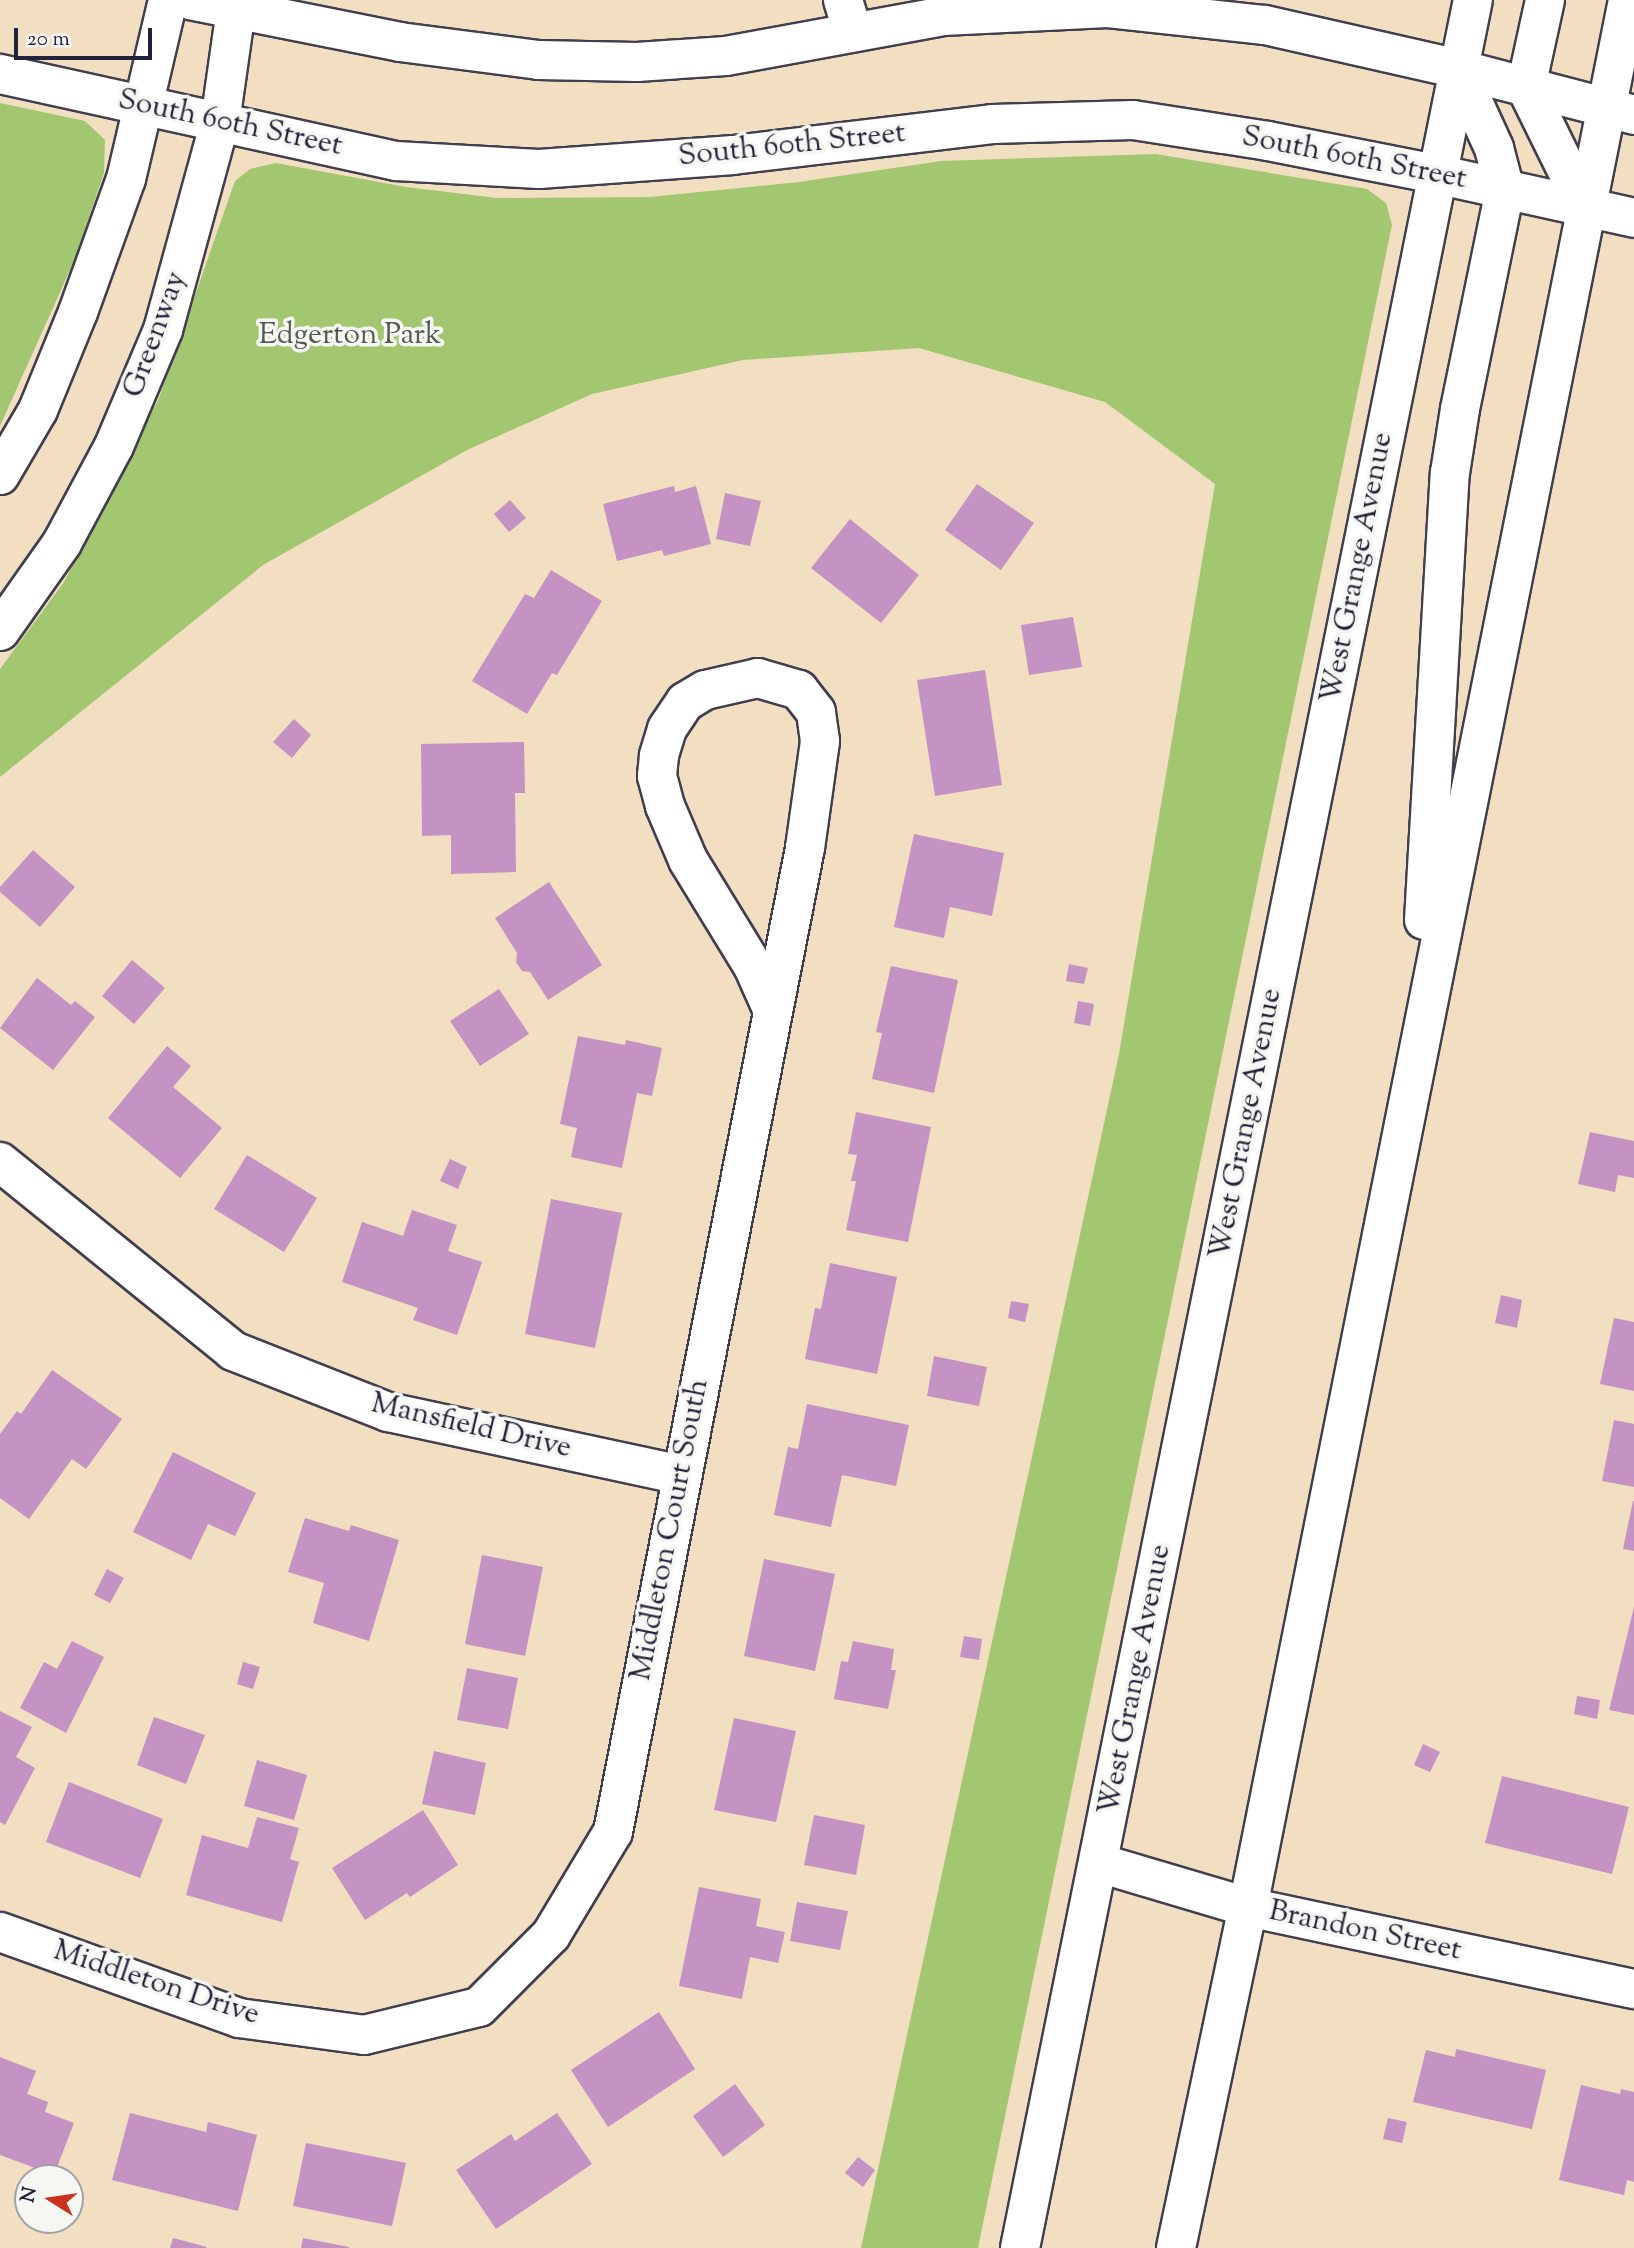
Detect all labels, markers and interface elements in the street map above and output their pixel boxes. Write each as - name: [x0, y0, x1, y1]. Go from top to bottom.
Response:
- scale bar: [18, 14, 156, 58]
- text: 20 m: [27, 25, 70, 55]
- street label: South 60th Street: [115, 83, 345, 165]
- street label: South 60th Street: [677, 116, 907, 176]
- street label: South 60th Street: [1239, 120, 1469, 198]
- street label: Greenway: [117, 267, 195, 403]
- park label: Edgerton Park: [259, 318, 441, 354]
- street label: West Grange Avenue: [1314, 430, 1402, 706]
- street label: West Grange Avenue: [1203, 986, 1291, 1262]
- street label: Middleton Court South: [624, 1376, 718, 1684]
- street label: Mansfield Drive: [367, 1386, 575, 1468]
- street label: West Grange Avenue: [1092, 1542, 1180, 1818]
- street label: Brandon Street: [1265, 1894, 1465, 1970]
- street label: Middleton Drive: [48, 1934, 264, 2034]
- north arrow: [14, 2164, 84, 2234]
- text: N: [15, 2185, 45, 2205]

